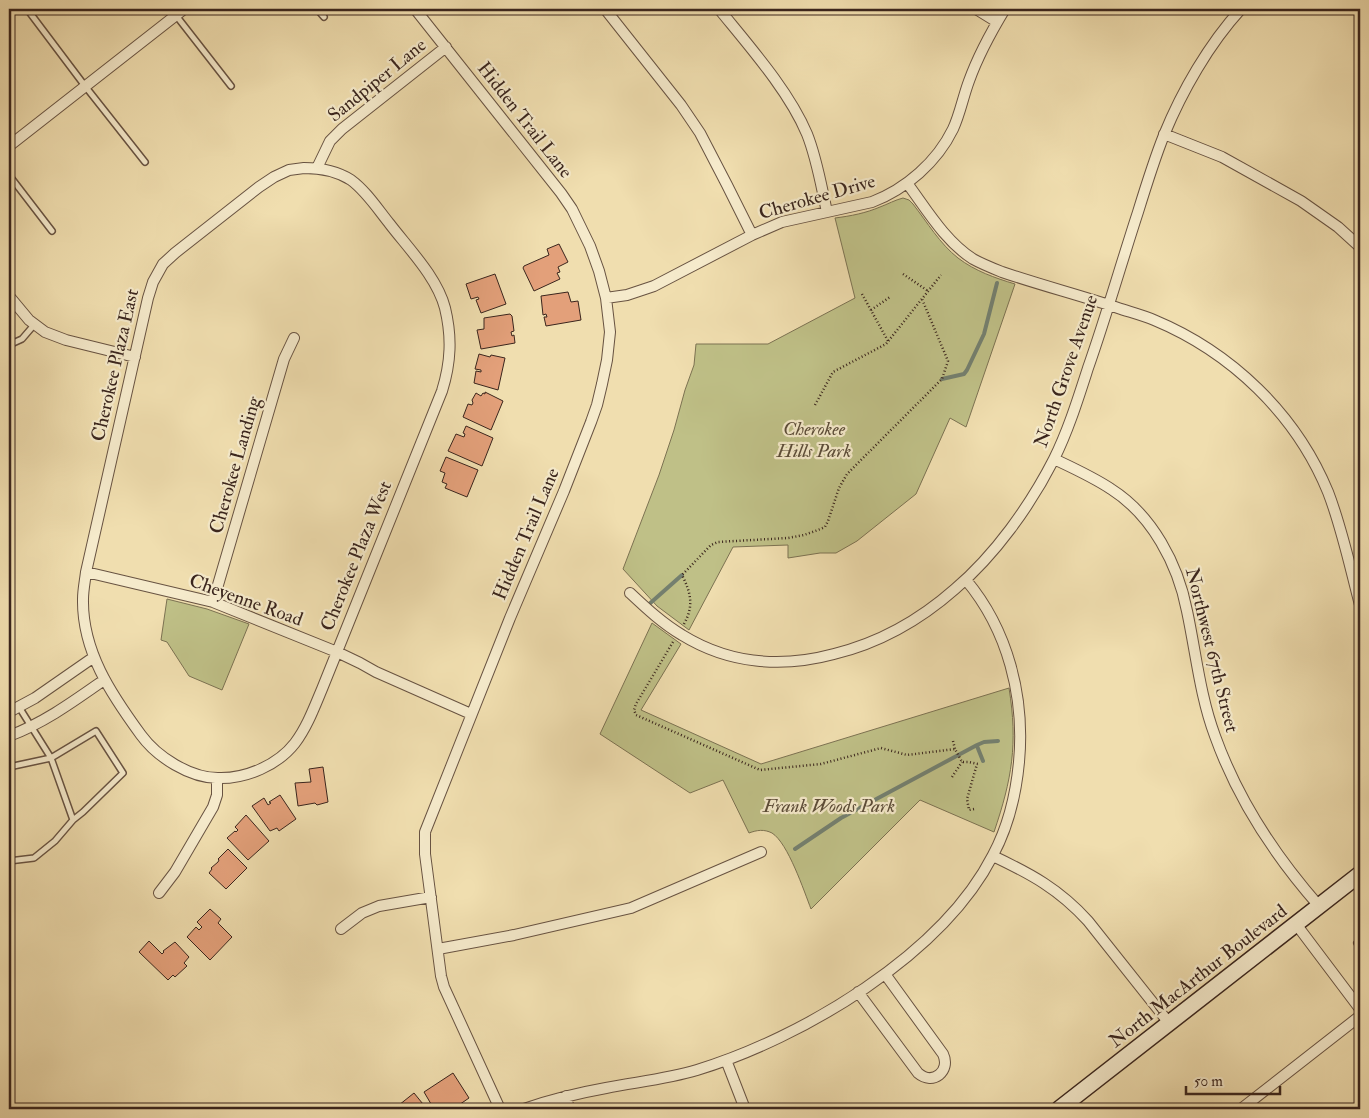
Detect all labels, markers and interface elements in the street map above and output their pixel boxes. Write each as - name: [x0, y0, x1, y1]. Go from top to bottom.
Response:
- street label: Sandpiper Lane: [323, 33, 432, 128]
- street label: Hidden Trail Lane: [472, 57, 578, 183]
- street label: Cherokee Drive: [756, 169, 878, 225]
- street label: Cherokee Plaza East: [86, 287, 144, 443]
- street label: North Grove Avenue: [1029, 291, 1103, 450]
- street label: Cherokee Landing: [204, 393, 266, 536]
- park label: Cherokee Hills Park: [776, 417, 851, 463]
- street label: Hidden Trail Lane: [487, 464, 565, 604]
- street label: Cherokee Plaza West: [315, 477, 397, 635]
- street label: Northwest 67th Street: [1180, 565, 1244, 735]
- street label: Cheyenne Road: [186, 568, 307, 632]
- park label: Frank Woods Park: [762, 794, 895, 818]
- street label: North MacArthur Boulevard: [1104, 899, 1292, 1053]
- scale bar: [1186, 1063, 1280, 1095]
- text: 50 m: [1194, 1072, 1223, 1091]

